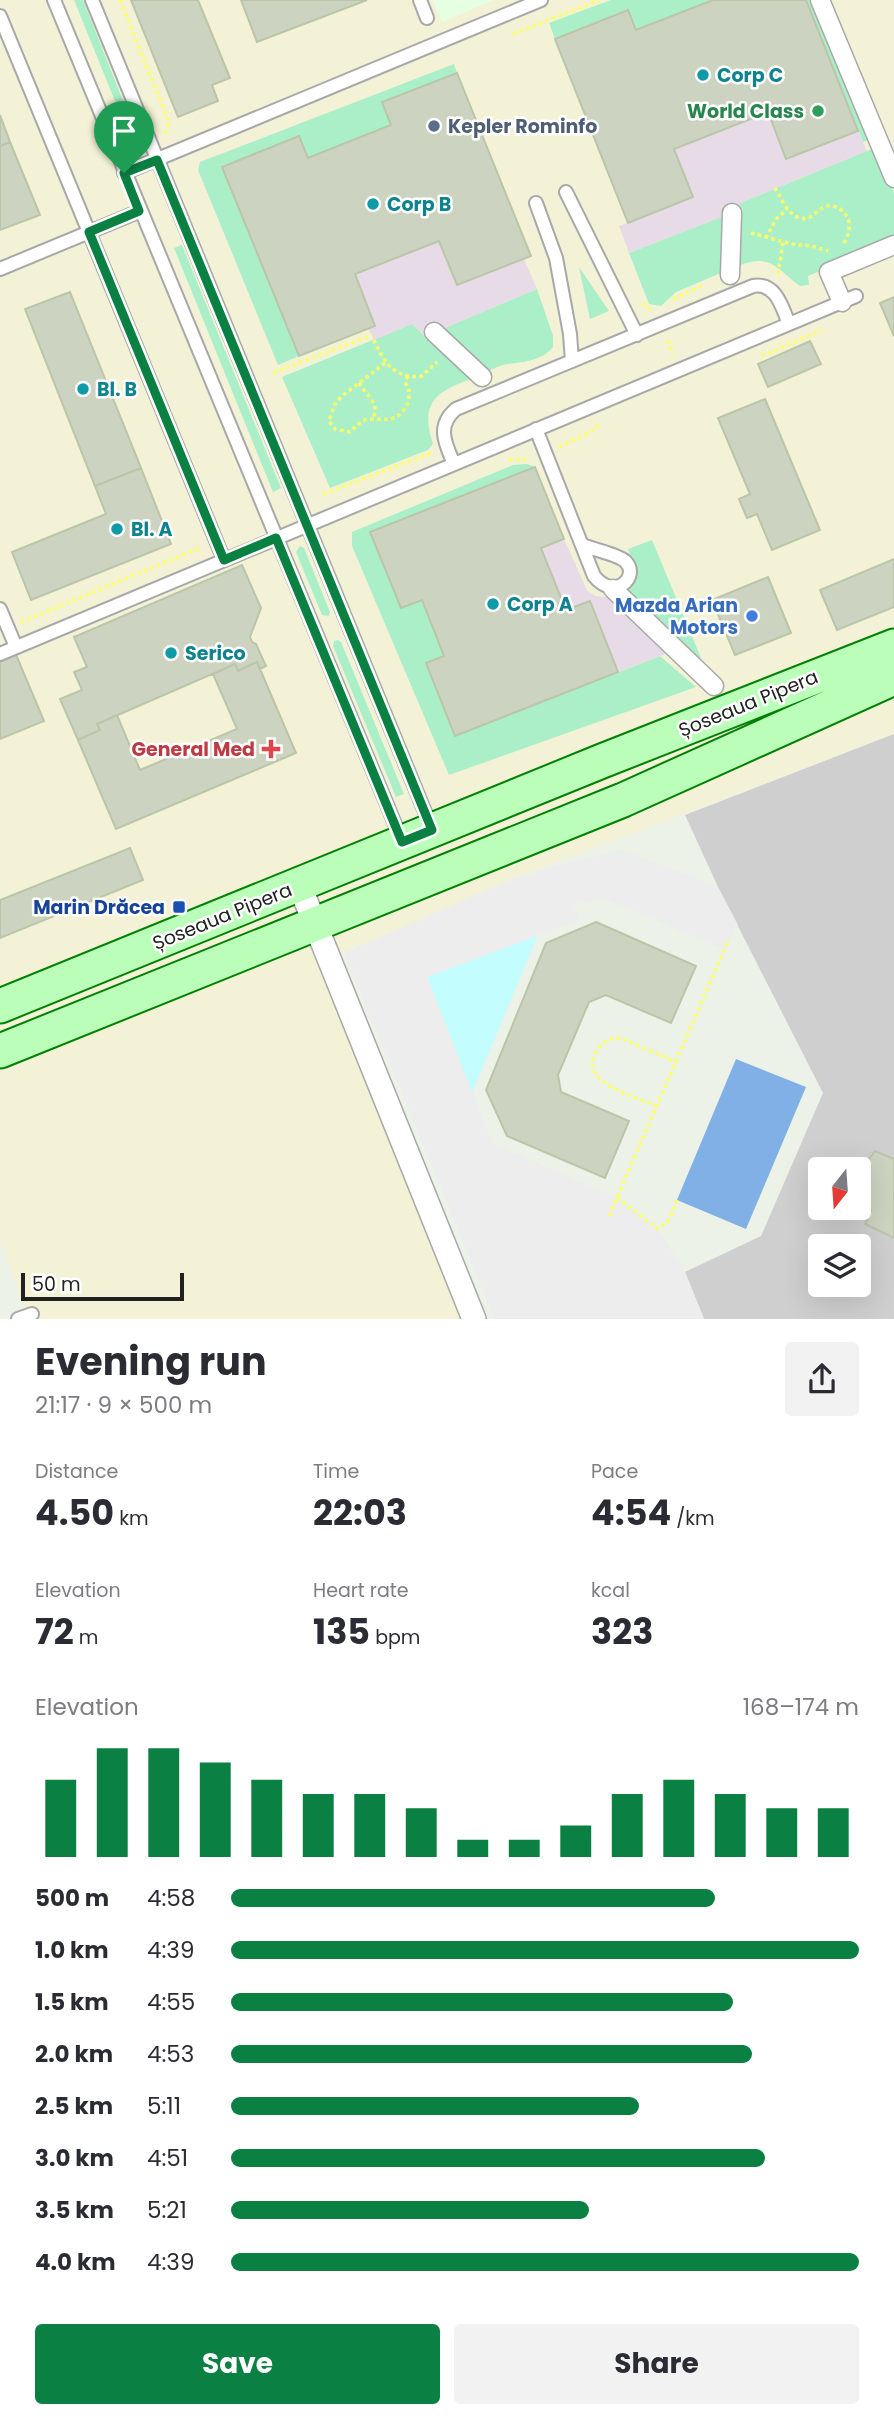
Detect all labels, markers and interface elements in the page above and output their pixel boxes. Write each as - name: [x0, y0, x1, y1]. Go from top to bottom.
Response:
- place label: Corp C: [717, 62, 783, 89]
- marker: Corp C: [695, 67, 711, 83]
- place label: World Class: [687, 98, 804, 125]
- pin: [94, 101, 154, 173]
- marker: World Class: [810, 103, 826, 119]
- icon: arrive: [105, 112, 143, 150]
- place label: Kepler Rominfo: [448, 113, 597, 140]
- marker: Kepler Rominfo: [426, 118, 442, 134]
- place label: Corp B: [387, 191, 451, 218]
- marker: Corp B: [365, 196, 381, 212]
- place label: Bl. B: [97, 376, 137, 403]
- marker: Bl. B: [75, 381, 91, 397]
- place label: Bl. A: [131, 516, 173, 543]
- marker: Bl. A: [109, 521, 125, 537]
- place label: Corp A: [507, 591, 573, 618]
- place label: Mazda Arian Motors: [615, 592, 738, 641]
- marker: Corp A: [485, 596, 501, 612]
- marker: Mazda Arian Motors: [744, 608, 760, 624]
- place label: Serico: [185, 640, 246, 667]
- marker: Serico: [163, 645, 179, 661]
- street label: Șoseaua Pipera: [674, 663, 822, 744]
- place label: General Med: [132, 736, 255, 763]
- marker: General Med: [261, 739, 281, 759]
- street label: Șoseaua Pipera: [148, 876, 296, 957]
- place label: Marin Drăcea: [33, 894, 165, 921]
- marker: Marin Drăcea: [171, 899, 187, 915]
- north arrow: [808, 1157, 872, 1220]
- map controls: [808, 1157, 871, 1297]
- button: layers: [808, 1234, 871, 1297]
- scale bar: [21, 1270, 184, 1302]
- text: 50 m: [32, 1271, 81, 1298]
- text: Evening run: [35, 1335, 267, 1388]
- button: share: [785, 1342, 859, 1416]
- text: 21:17 · 9 × 500 m: [35, 1389, 212, 1421]
- text: Distance: [35, 1458, 118, 1485]
- text: Time: [313, 1458, 359, 1485]
- text: Pace: [591, 1458, 638, 1485]
- text: 4.50: [35, 1488, 114, 1537]
- text: 22:03: [313, 1488, 407, 1537]
- text: 4:54: [591, 1488, 671, 1537]
- text: km: [114, 1505, 149, 1532]
- text: /km: [671, 1505, 715, 1532]
- text: Elevation: [35, 1577, 121, 1604]
- text: Heart rate: [313, 1577, 408, 1604]
- text: kcal: [591, 1577, 630, 1604]
- text: 72: [35, 1607, 74, 1656]
- text: 135: [313, 1607, 370, 1656]
- text: 323: [591, 1607, 653, 1656]
- text: m: [74, 1624, 98, 1651]
- text: bpm: [370, 1624, 420, 1651]
- text: Elevation: [35, 1691, 139, 1723]
- text: 168–174 m: [743, 1691, 859, 1723]
- text: 500 m: [35, 1882, 109, 1914]
- text: 4:58: [147, 1882, 195, 1914]
- text: 1.0 km: [35, 1934, 109, 1966]
- text: 4:39: [147, 1934, 194, 1966]
- text: 1.5 km: [35, 1986, 109, 2018]
- text: 4:55: [147, 1986, 195, 2018]
- text: 2.0 km: [35, 2038, 113, 2070]
- text: 4:53: [147, 2038, 194, 2070]
- text: 2.5 km: [35, 2090, 113, 2122]
- text: 5:11: [147, 2090, 181, 2122]
- text: 3.0 km: [35, 2142, 114, 2174]
- text: 4:51: [147, 2142, 188, 2174]
- text: 3.5 km: [35, 2194, 114, 2226]
- text: 5:21: [147, 2194, 187, 2226]
- text: 4.0 km: [35, 2246, 116, 2278]
- text: 4:39: [147, 2246, 194, 2278]
- button: Save: [35, 2324, 440, 2404]
- button: Share: [454, 2324, 859, 2404]

